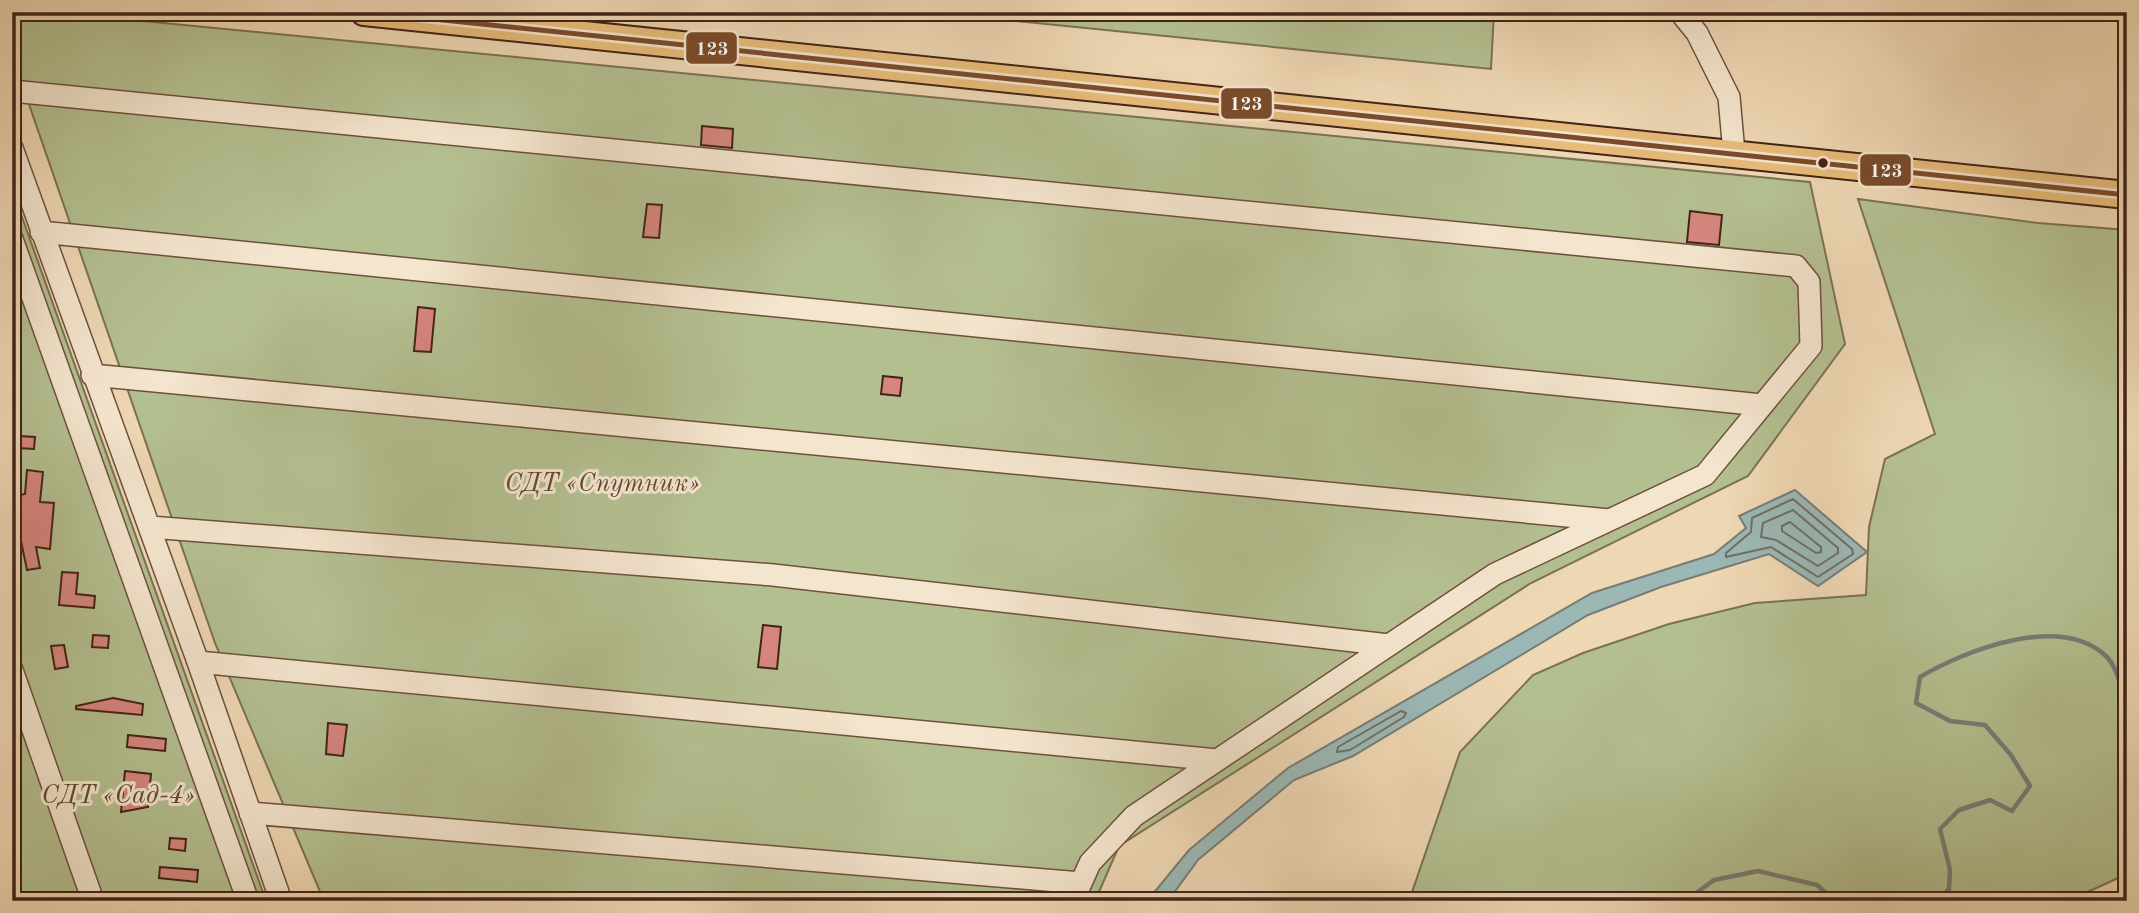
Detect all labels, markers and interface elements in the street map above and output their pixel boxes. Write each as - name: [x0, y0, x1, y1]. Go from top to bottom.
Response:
- line badge: 123: [685, 31, 738, 65]
- text: 123: [695, 41, 729, 60]
- line badge: 123: [1220, 87, 1273, 120]
- text: 123: [1229, 96, 1263, 115]
- line badge: 123: [1859, 153, 1912, 187]
- unlabelled marker: [1816, 156, 1830, 170]
- text: 123: [1869, 163, 1903, 182]
- park label: СДТ «Спутник»: [504, 471, 700, 497]
- park label: СДТ «Сад-4»: [41, 783, 195, 809]

